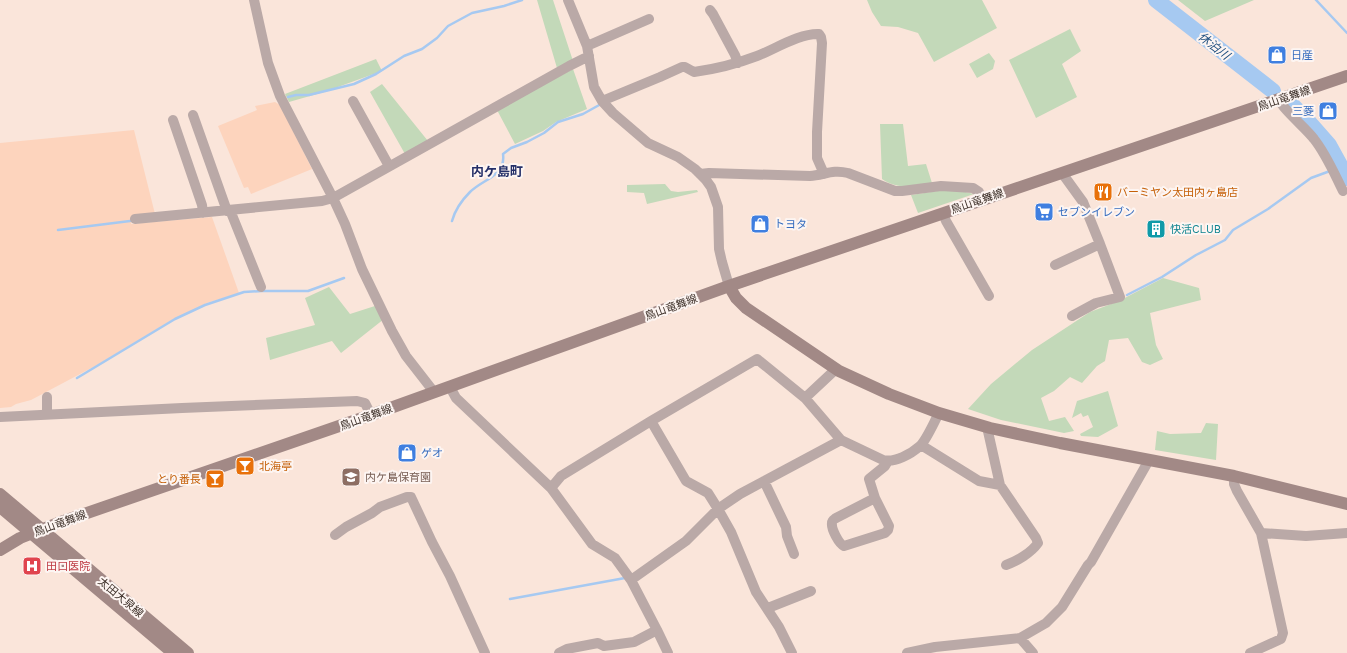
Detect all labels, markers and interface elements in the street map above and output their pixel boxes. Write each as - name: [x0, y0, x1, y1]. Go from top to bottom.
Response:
- water label: 休泊川: [1196, 29, 1234, 64]
- shop icon: 日産: [1266, 44, 1288, 66]
- place label: 日産: [1291, 49, 1313, 62]
- street label: 鳥山竜舞線: [1256, 83, 1312, 114]
- shop icon: 三菱: [1317, 100, 1339, 122]
- place label: 三菱: [1292, 105, 1314, 118]
- district label: 内ケ島町: [471, 164, 523, 179]
- restaurant icon: バーミヤン太田内ヶ島店: [1092, 181, 1114, 203]
- street label: 鳥山竜舞線: [949, 186, 1005, 217]
- place label: バーミヤン太田内ヶ島店: [1117, 186, 1238, 199]
- supermarket icon: セブンイレブン: [1033, 201, 1055, 223]
- place label: セブンイレブン: [1058, 206, 1135, 219]
- shop icon: トヨタ: [749, 213, 771, 235]
- place label: トヨタ: [774, 218, 807, 231]
- building icon: 快活CLUB: [1145, 218, 1167, 240]
- place label: 快活CLUB: [1170, 223, 1221, 236]
- street label: 鳥山竜舞線: [643, 292, 699, 323]
- street label: 鳥山竜舞線: [338, 402, 394, 433]
- shop icon: ゲオ: [396, 442, 418, 464]
- place label: ゲオ: [421, 447, 443, 460]
- bar icon: 北海亭: [234, 455, 256, 477]
- place label: 北海亭: [259, 460, 292, 473]
- school or university icon: 内ケ島保育園: [340, 466, 362, 488]
- bar icon: とり番長: [204, 468, 226, 490]
- place label: 内ケ島保育園: [365, 471, 431, 484]
- place label: とり番長: [157, 473, 201, 486]
- street label: 鳥山竜舞線: [32, 508, 88, 539]
- hospital icon: 田口医院: [21, 555, 43, 577]
- place label: 田口医院: [46, 560, 90, 573]
- street label: 太田大泉線: [95, 575, 146, 620]

